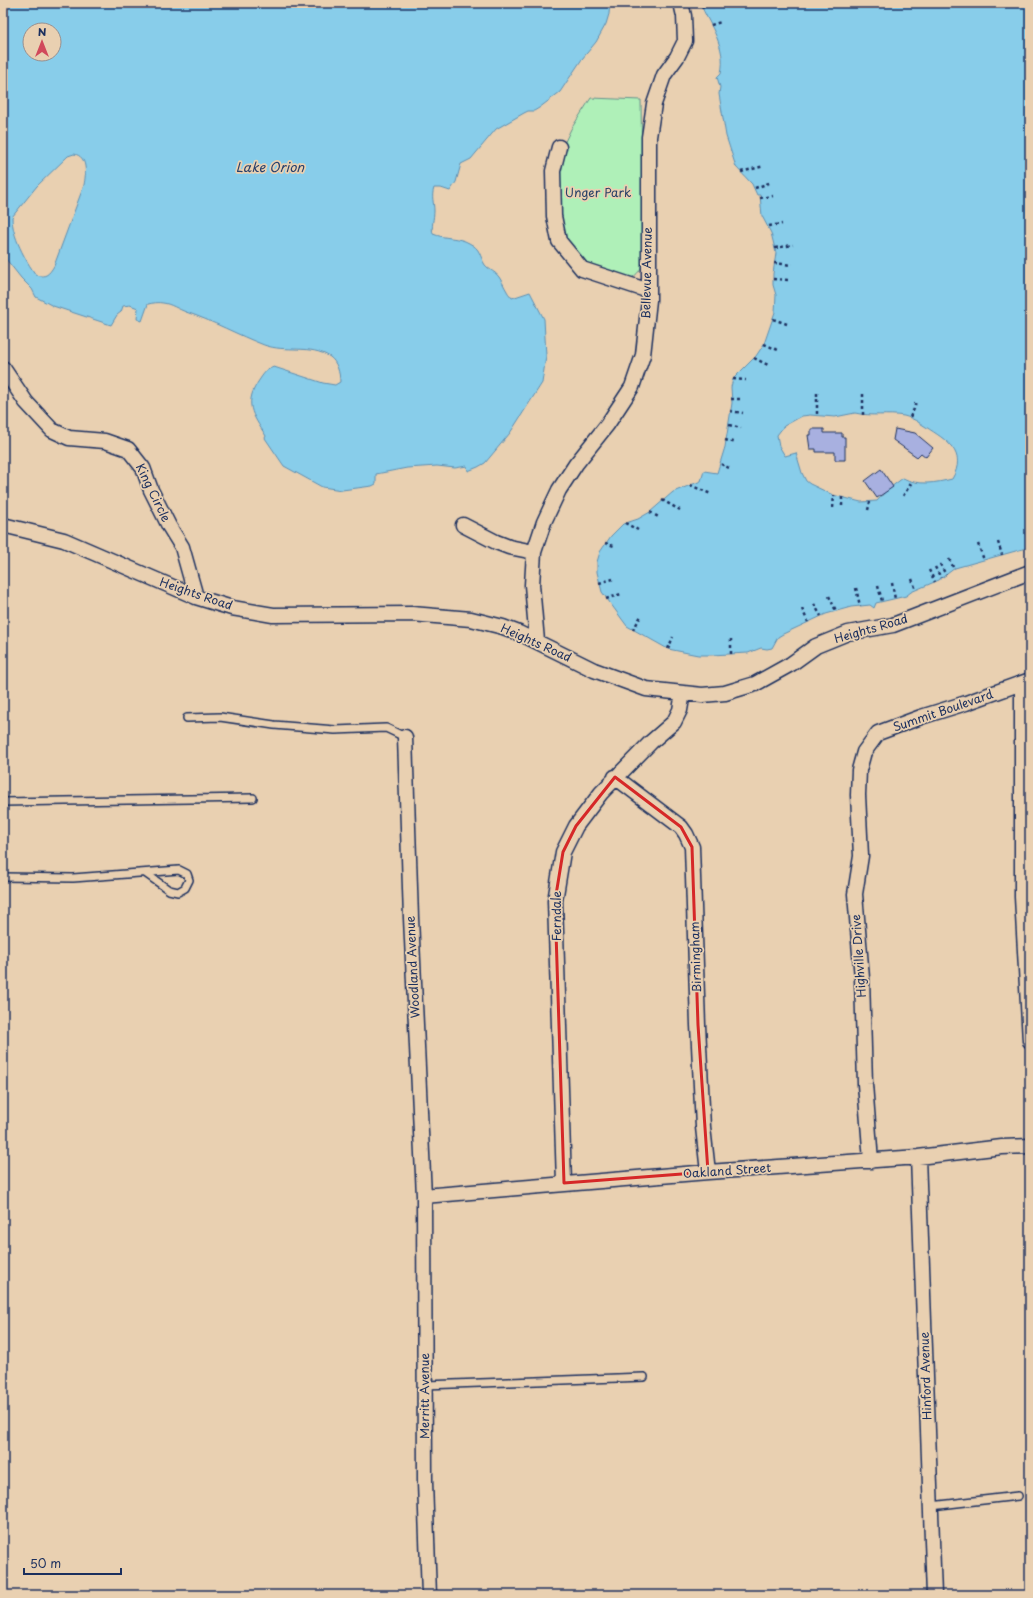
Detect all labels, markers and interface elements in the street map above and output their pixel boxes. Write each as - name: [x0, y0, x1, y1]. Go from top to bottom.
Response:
- north arrow: [22, 22, 62, 62]
- text: N: [38, 23, 47, 40]
- water label: Lake Orion: [236, 157, 305, 176]
- park label: Unger Park: [565, 183, 631, 201]
- street label: Bellevue Avenue: [636, 226, 656, 319]
- street label: King Circle: [132, 460, 176, 525]
- street label: Heights Road: [158, 572, 235, 614]
- street label: Heights Road: [832, 609, 910, 647]
- street label: Heights Road: [498, 618, 575, 666]
- street label: Summit Boulevard: [890, 684, 996, 736]
- street label: Ferndale: [547, 891, 565, 941]
- street label: Highville Drive: [846, 914, 870, 998]
- street label: Woodland Avenue: [400, 915, 424, 1019]
- street label: Birmingham: [685, 921, 705, 993]
- street label: Oakland Street: [682, 1158, 772, 1182]
- street label: Hinford Avenue: [914, 1331, 936, 1420]
- street label: Merritt Avenue: [415, 1353, 433, 1439]
- scale bar: [24, 1550, 121, 1576]
- text: 50 m: [30, 1554, 61, 1572]

